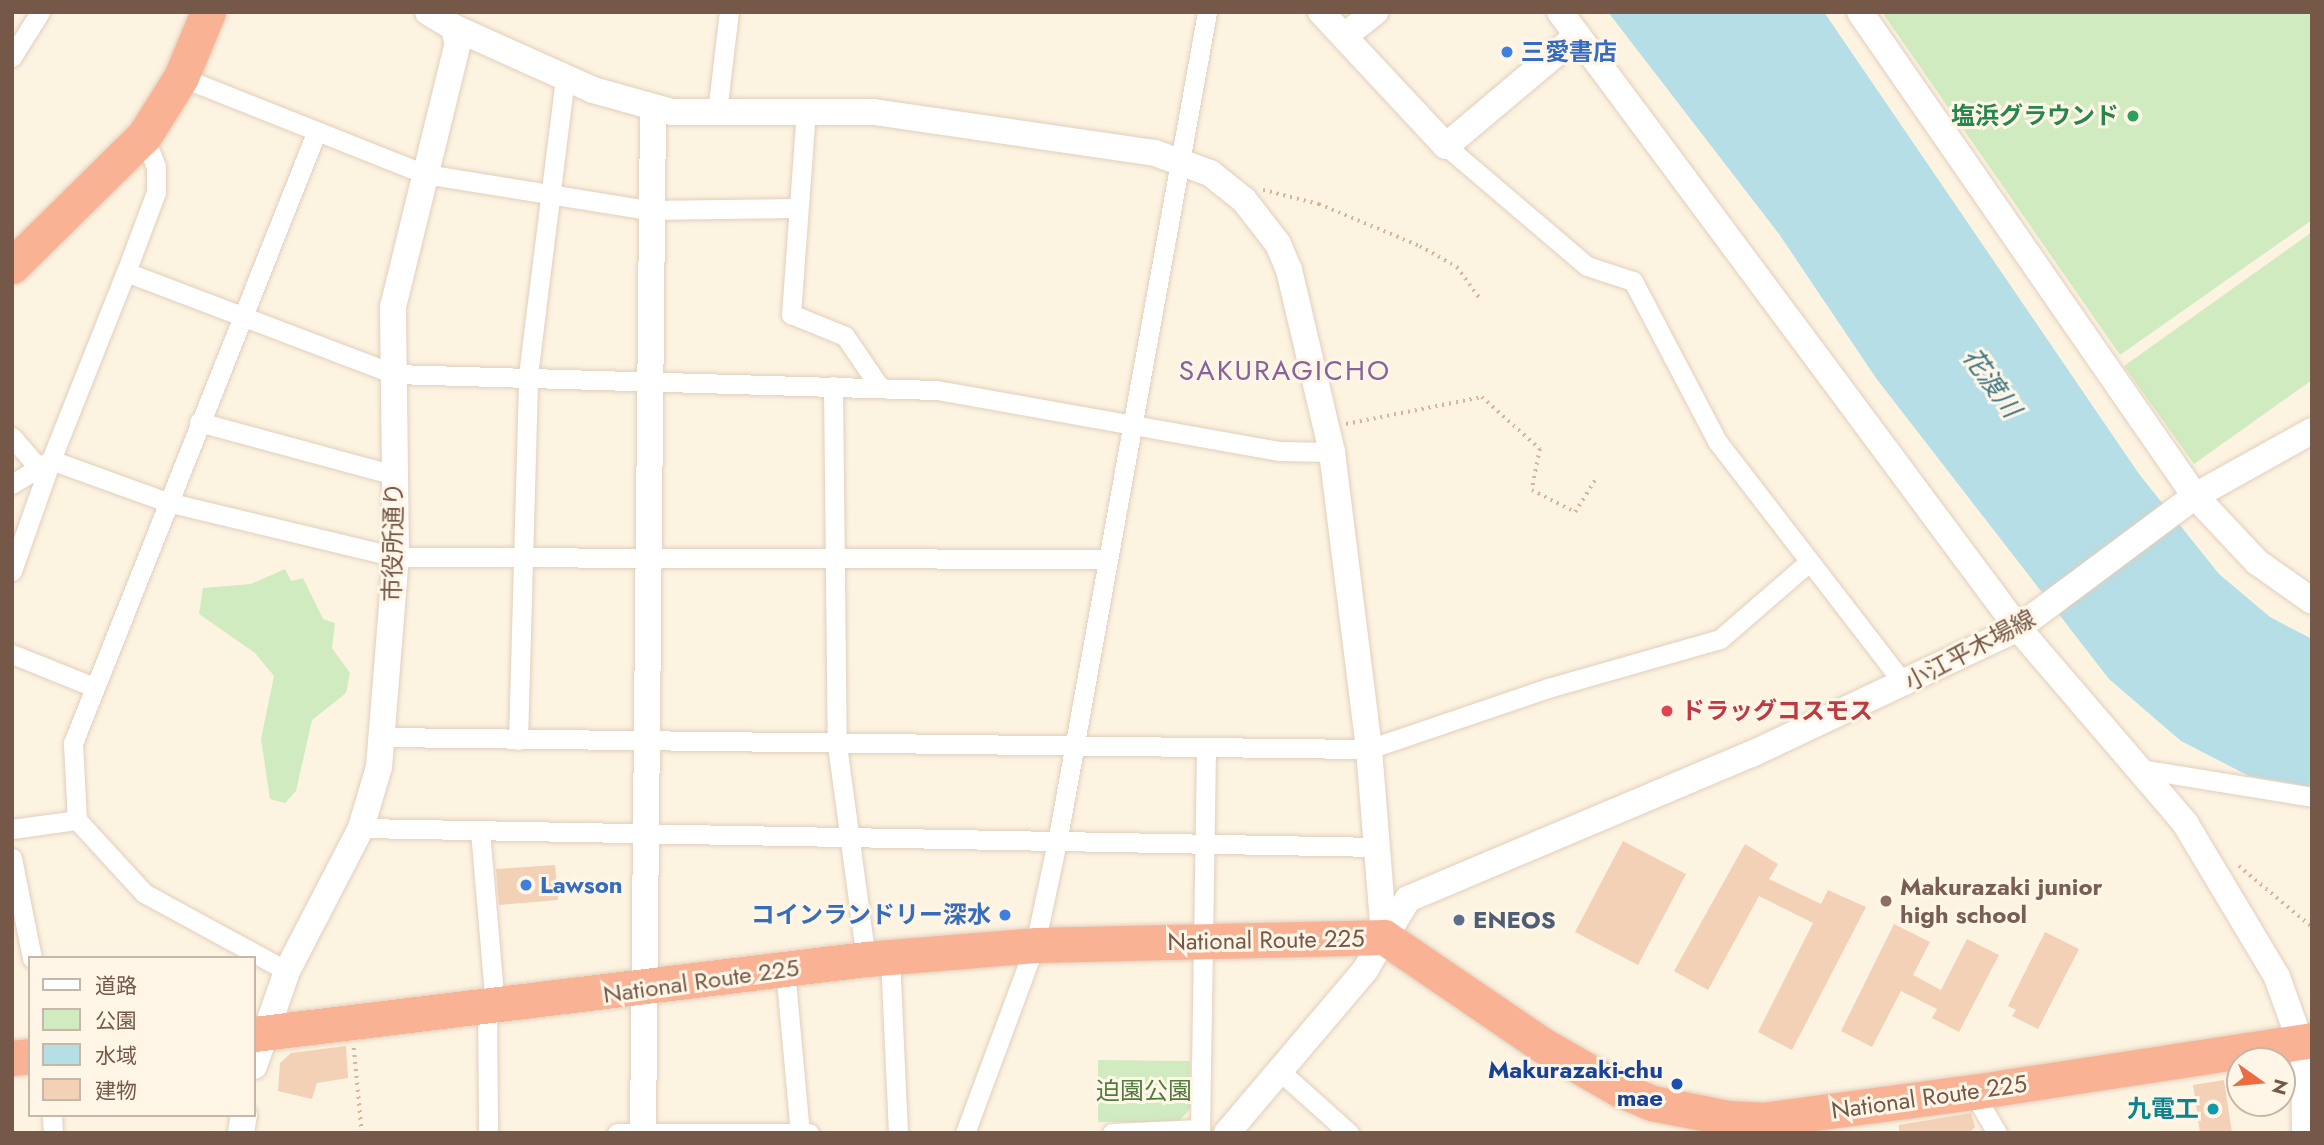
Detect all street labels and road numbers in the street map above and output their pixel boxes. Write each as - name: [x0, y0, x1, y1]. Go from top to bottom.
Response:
- street label: 市役所通り: [378, 482, 408, 602]
- street label: 小江平木場線: [1900, 603, 2040, 697]
- street label: National Route 225: [1167, 924, 1365, 956]
- street label: National Route 225: [601, 953, 801, 1009]
- street label: National Route 225: [1829, 1069, 2029, 1125]

